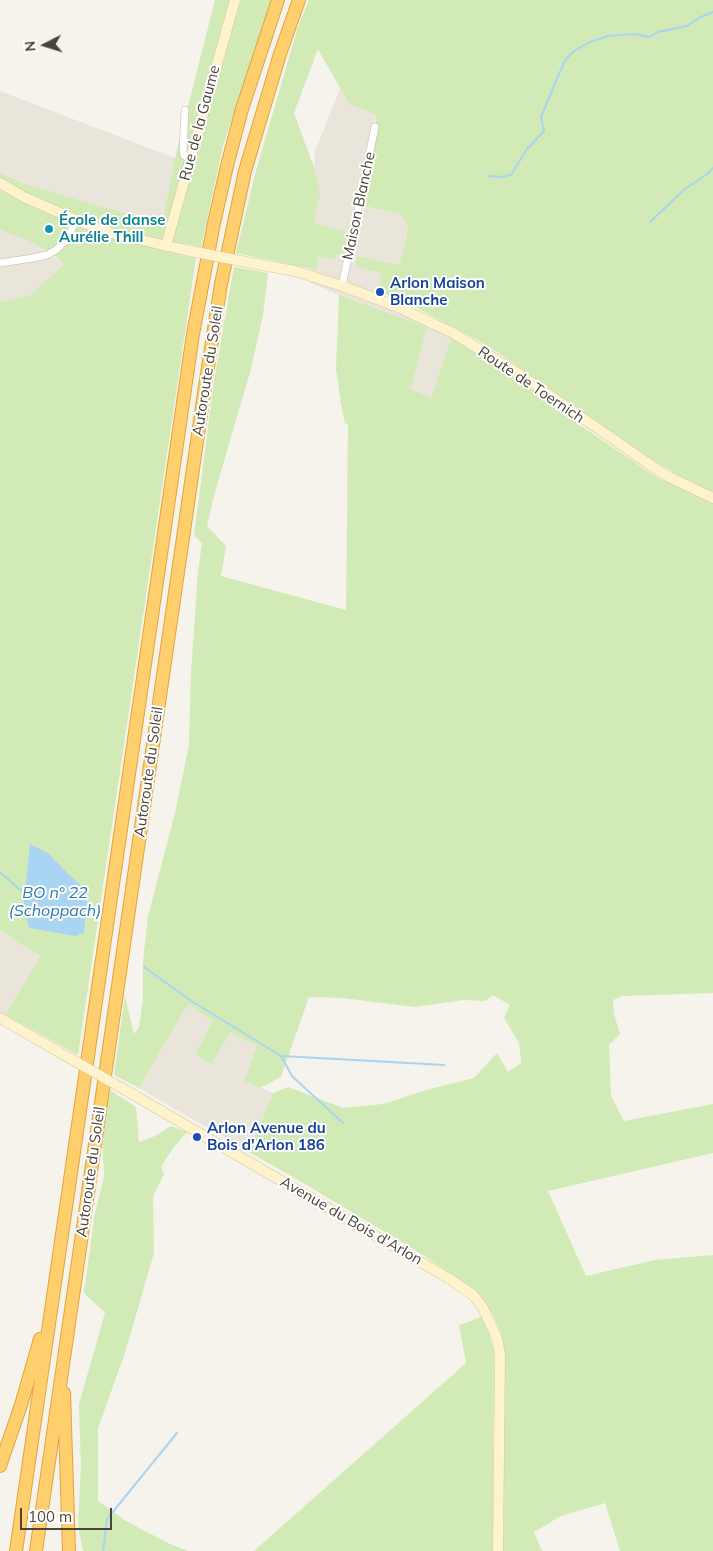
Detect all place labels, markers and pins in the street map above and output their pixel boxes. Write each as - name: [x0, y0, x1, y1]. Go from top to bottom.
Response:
- place label: École de danse Aurélie Thill: [59, 211, 165, 246]
- marker: École de danse Aurélie Thill: [43, 223, 55, 235]
- place label: Arlon Maison Blanche: [390, 274, 485, 309]
- marker: Arlon Maison Blanche: [374, 286, 386, 298]
- place label: Arlon Avenue du Bois d'Arlon 186: [207, 1119, 326, 1154]
- marker: Arlon Avenue du Bois d'Arlon 186: [191, 1131, 203, 1143]

